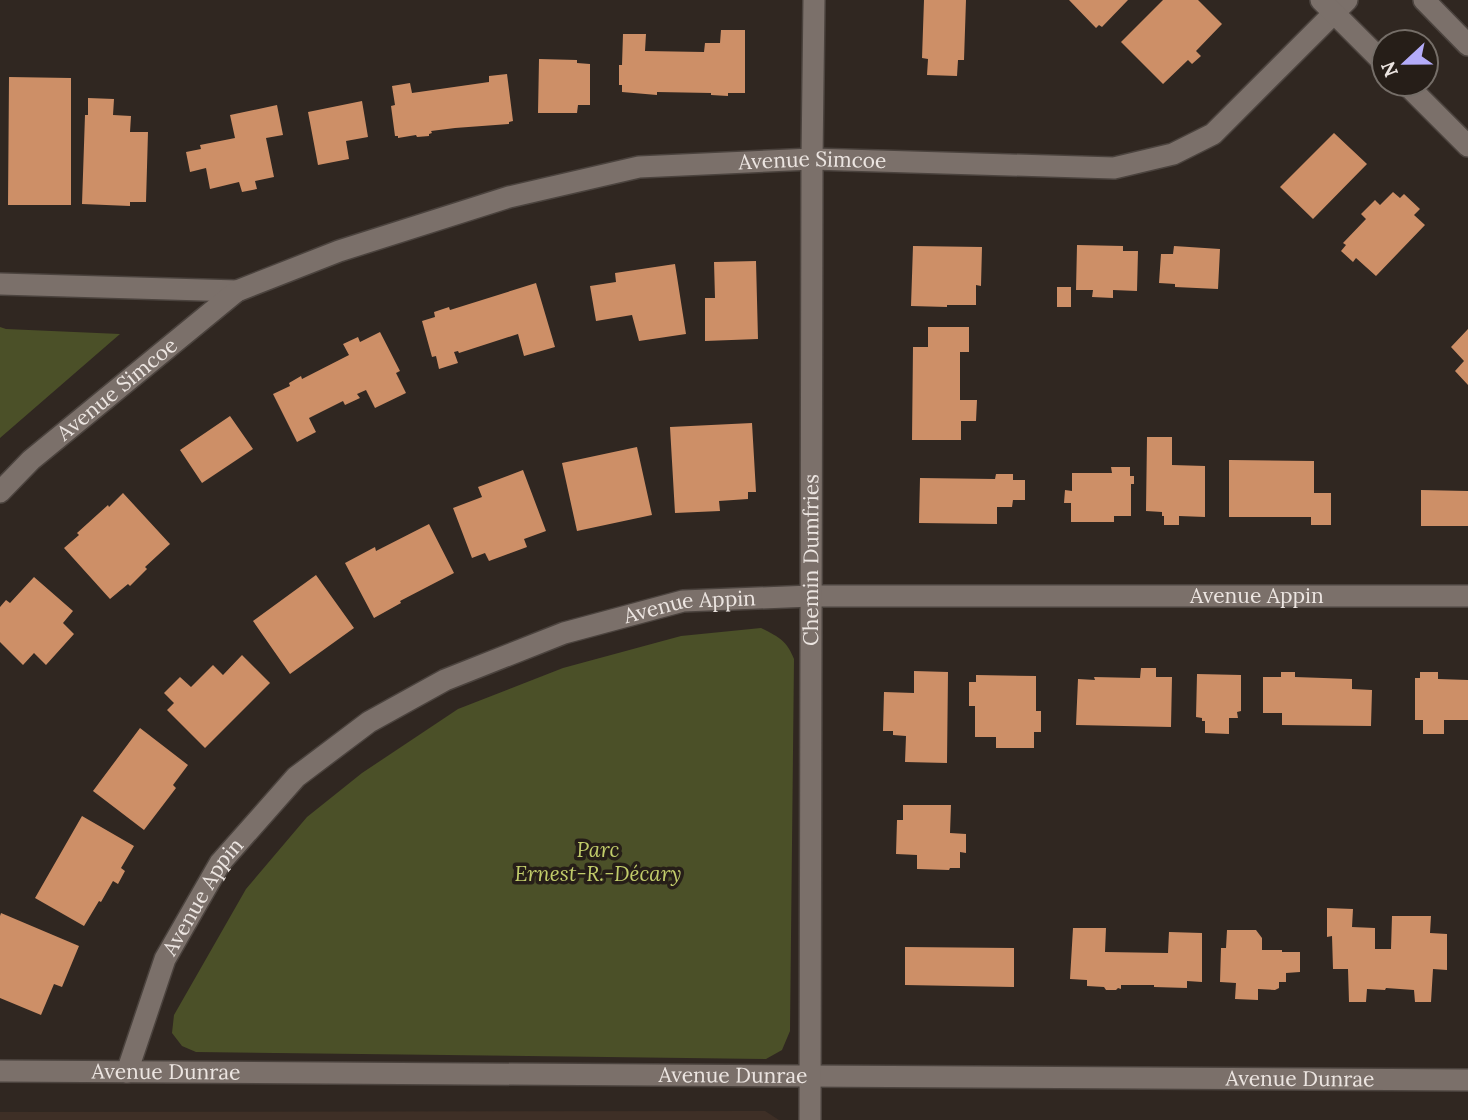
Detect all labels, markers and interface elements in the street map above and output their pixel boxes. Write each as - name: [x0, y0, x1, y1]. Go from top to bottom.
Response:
- north arrow: [1370, 28, 1440, 98]
- text: N: [1375, 58, 1403, 81]
- street label: Avenue Simcoe: [737, 145, 887, 175]
- street label: Avenue Simcoe: [50, 332, 183, 447]
- street label: Chemin Dumfries: [797, 474, 824, 646]
- street label: Avenue Appin: [1189, 582, 1324, 609]
- street label: Avenue Appin: [620, 584, 757, 630]
- street label: Avenue Appin: [155, 832, 249, 961]
- park label: Parc Ernest-R.-Décary: [514, 836, 682, 887]
- street label: Avenue Dunrae: [90, 1058, 241, 1085]
- street label: Avenue Dunrae: [657, 1061, 808, 1089]
- street label: Avenue Dunrae: [1224, 1065, 1375, 1092]

